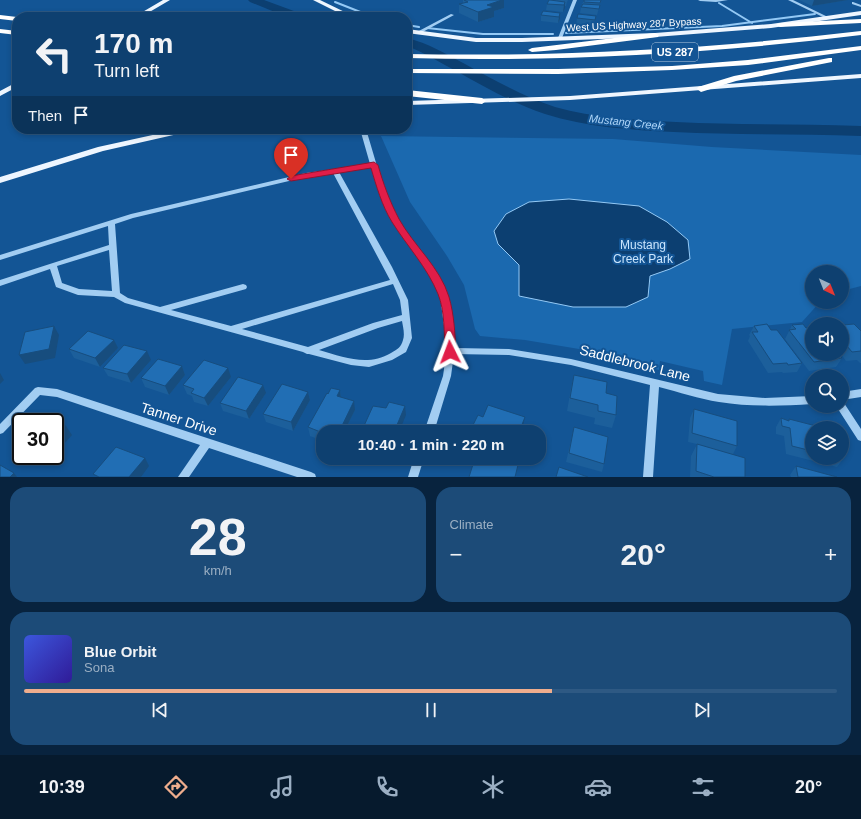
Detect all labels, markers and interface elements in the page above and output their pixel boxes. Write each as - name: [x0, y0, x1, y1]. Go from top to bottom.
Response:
- street label: West US Highway 287 Bypass: [566, 15, 702, 34]
- icon: left: [28, 28, 80, 80]
- text: 170 m: [94, 28, 173, 59]
- road number: US 287: [652, 43, 698, 61]
- text: Turn left: [94, 61, 159, 81]
- icon: arrive: [70, 104, 92, 126]
- text: Then: [28, 107, 62, 124]
- water label: Mustang Creek: [588, 112, 664, 132]
- pin: [274, 138, 308, 179]
- icon: arrive: [280, 144, 302, 166]
- park label: Mustang Creek Park: [613, 238, 674, 266]
- north arrow: [805, 265, 849, 309]
- map controls: [805, 265, 849, 465]
- button: sound: [805, 317, 849, 361]
- position arrow: [429, 331, 471, 373]
- street label: Saddlebrook Lane: [578, 341, 692, 385]
- button: search: [805, 369, 849, 413]
- street label: Tanner Drive: [139, 399, 219, 439]
- speed limit sign: 30: [12, 413, 64, 465]
- button: layers: [805, 421, 849, 465]
- text: 10:40 · 1 min · 220 m: [358, 436, 504, 453]
- text: 28: [189, 508, 247, 566]
- text: Climate: [450, 517, 494, 532]
- text: 20°: [621, 538, 666, 571]
- text: −: [450, 542, 462, 567]
- text: +: [824, 542, 837, 567]
- text: km/h: [204, 563, 232, 578]
- text: Blue Orbit: [84, 643, 157, 660]
- text: Sona: [84, 660, 114, 675]
- icon: previous: [149, 699, 171, 721]
- icon: pause: [420, 699, 442, 721]
- icon: next: [691, 699, 713, 721]
- icon: directions: [162, 773, 190, 801]
- icon: music: [268, 773, 296, 801]
- icon: phone: [373, 773, 401, 801]
- icon: climate: [479, 773, 507, 801]
- icon: car: [584, 773, 612, 801]
- icon: filters: [689, 773, 717, 801]
- text: 10:39: [39, 777, 85, 797]
- text: 20°: [795, 777, 822, 797]

